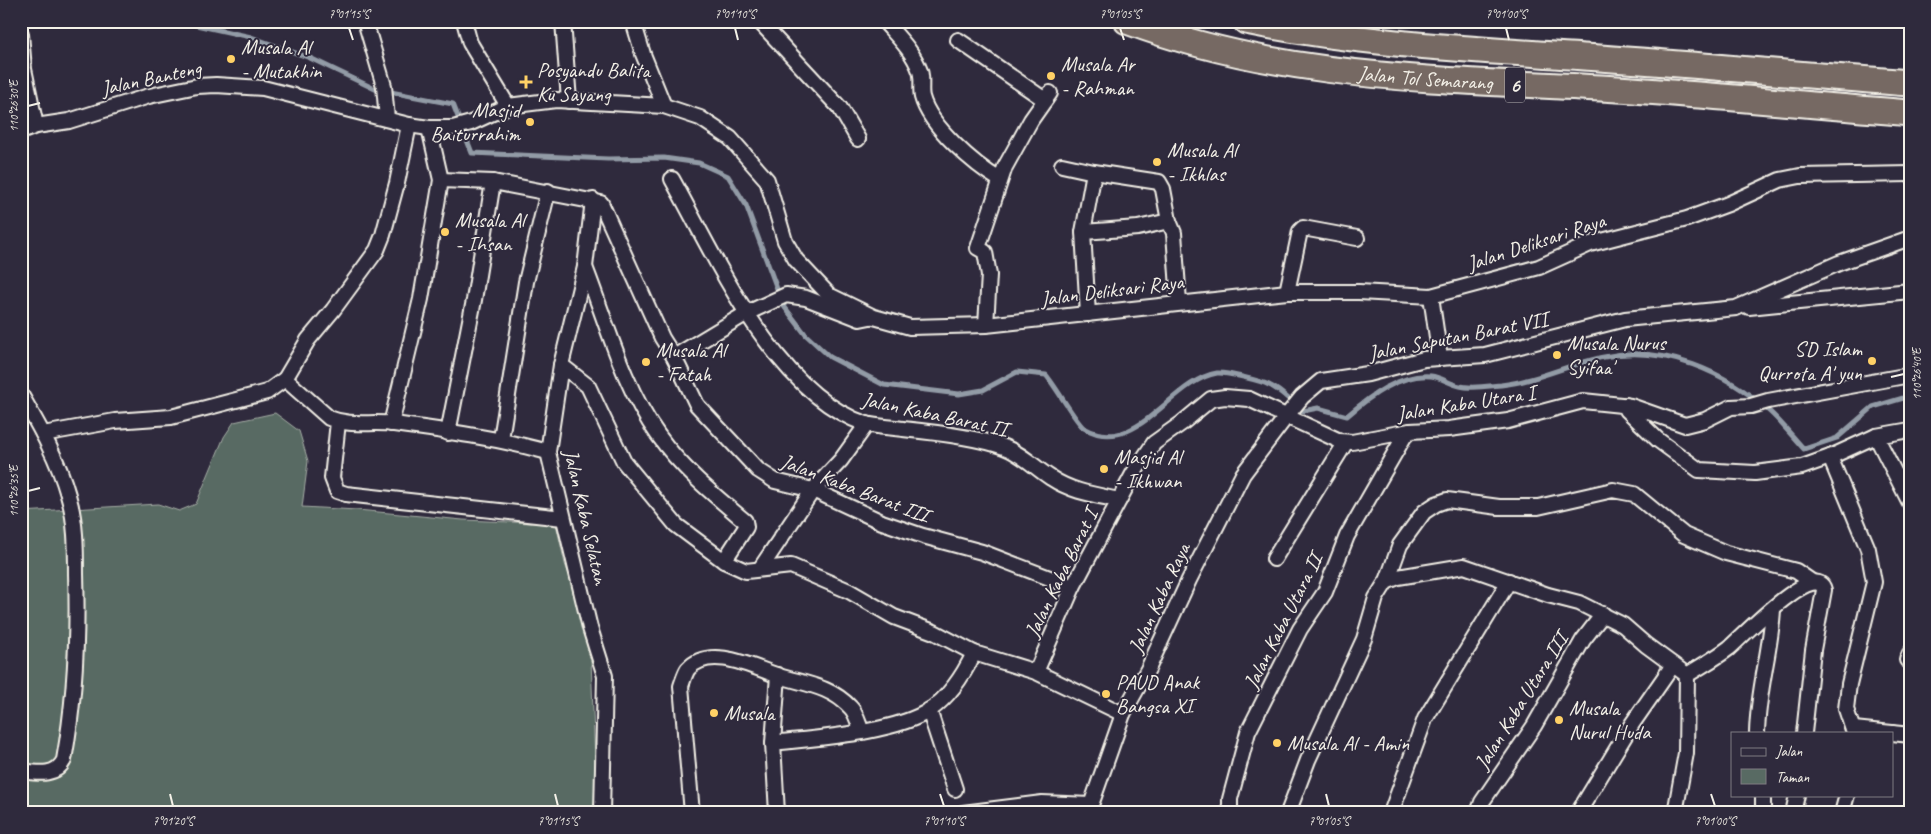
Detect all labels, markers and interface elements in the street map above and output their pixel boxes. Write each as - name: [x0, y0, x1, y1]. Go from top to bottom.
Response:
- text: 7°01'15"S: [329, 6, 371, 22]
- text: 7°01'10"S: [715, 6, 757, 22]
- text: 7°01'05"S: [1100, 6, 1142, 22]
- text: 7°01'00"S: [1486, 6, 1528, 22]
- place label: Musala Al - Mutakhin: [241, 34, 322, 84]
- place label: Musala Ar - Rahman: [1061, 51, 1136, 101]
- marker: Musala Al - Mutakhin: [225, 53, 237, 65]
- street label: Jalan Banteng: [98, 54, 205, 101]
- place label: Posyandu Balita Ku Sayang: [537, 57, 652, 107]
- street label: Jalan Tol Semarang: [1356, 60, 1495, 96]
- road number: 6: [1505, 68, 1525, 102]
- marker: Musala Ar - Rahman: [1045, 70, 1057, 82]
- marker: Posyandu Balita Ku Sayang: [519, 75, 533, 89]
- text: 110°26'30"E: [6, 78, 22, 132]
- place label: Masjid Baiturrahim: [430, 97, 523, 147]
- marker: Masjid Baiturrahim: [524, 116, 536, 128]
- place label: Musala Al - Ikhlas: [1167, 137, 1240, 187]
- marker: Musala Al - Ikhlas: [1151, 156, 1163, 168]
- place label: Musala Al - Ihsan: [455, 207, 528, 257]
- street label: Jalan Deliksari Raya: [1463, 207, 1610, 277]
- marker: Musala Al - Ihsan: [439, 226, 451, 238]
- street label: Jalan Deliksari Raya: [1038, 268, 1186, 312]
- street label: Jalan Saputan Barat VII: [1365, 305, 1554, 366]
- place label: Musala Nurus Syifaa': [1567, 330, 1667, 380]
- place label: SD Islam Qurrota A' yun: [1758, 336, 1863, 386]
- place label: Musala Al - Fatah: [656, 337, 729, 387]
- text: 110°26'40"E: [1909, 346, 1925, 400]
- marker: Musala Nurus Syifaa': [1551, 349, 1563, 361]
- marker: SD Islam Qurrota A' yun: [1866, 355, 1878, 367]
- marker: Musala Al - Fatah: [640, 356, 652, 368]
- street label: Jalan Kaba Utara I: [1394, 379, 1542, 427]
- street label: Jalan Kaba Barat II: [859, 386, 1015, 443]
- place label: Masjid Al - Ikhwan: [1114, 444, 1185, 494]
- street label: Jalan Kaba Selatan: [558, 446, 615, 589]
- street label: Jalan Kaba Barat III: [776, 447, 937, 530]
- text: 110°26'35"E: [6, 463, 22, 517]
- marker: Masjid Al - Ikhwan: [1098, 463, 1110, 475]
- street label: Jalan Kaba Barat I: [1018, 501, 1105, 642]
- street label: Jalan Kaba Raya: [1122, 537, 1197, 658]
- street label: Jalan Kaba Utara II: [1237, 545, 1330, 694]
- street label: Jalan Kaba Utara III: [1468, 624, 1576, 775]
- place label: PAUD Anak Bangsa XI: [1116, 669, 1201, 719]
- marker: PAUD Anak Bangsa XI: [1100, 688, 1112, 700]
- place label: Musala Nurul Huda: [1569, 695, 1652, 745]
- place label: Musala: [724, 700, 777, 726]
- marker: Musala: [708, 707, 720, 719]
- marker: Musala Nurul Huda: [1553, 714, 1565, 726]
- place label: Musala Al - Amin: [1287, 730, 1410, 756]
- legend: [1731, 732, 1894, 796]
- marker: Musala Al - Amin: [1271, 737, 1283, 749]
- text: Jalan: [1775, 742, 1803, 761]
- text: Taman: [1776, 768, 1809, 787]
- text: 7°01'20"S: [153, 813, 195, 829]
- text: 7°01'15"S: [538, 813, 580, 829]
- text: 7°01'10"S: [924, 813, 966, 829]
- text: 7°01'05"S: [1309, 813, 1351, 829]
- text: 7°01'00"S: [1695, 813, 1737, 829]

